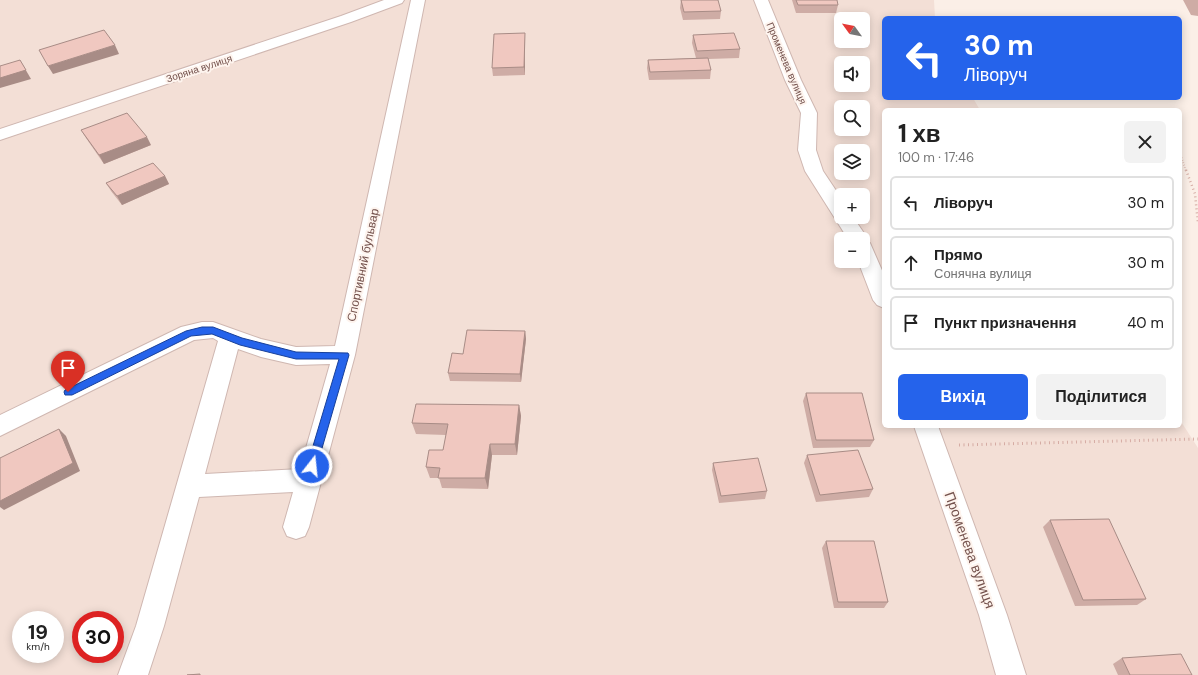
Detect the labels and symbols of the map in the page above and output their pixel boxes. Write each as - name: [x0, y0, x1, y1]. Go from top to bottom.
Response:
- north arrow: [834, 12, 870, 48]
- street label: Променева вулиця: [763, 20, 810, 106]
- street label: Зоряна вулиця: [164, 52, 234, 85]
- street label: Спортивний бульвар: [343, 207, 383, 323]
- pin: [51, 351, 85, 392]
- position arrow: [291, 445, 333, 487]
- street label: Променева вулиця: [941, 489, 999, 611]
- speed limit sign: 30: [72, 611, 124, 663]

